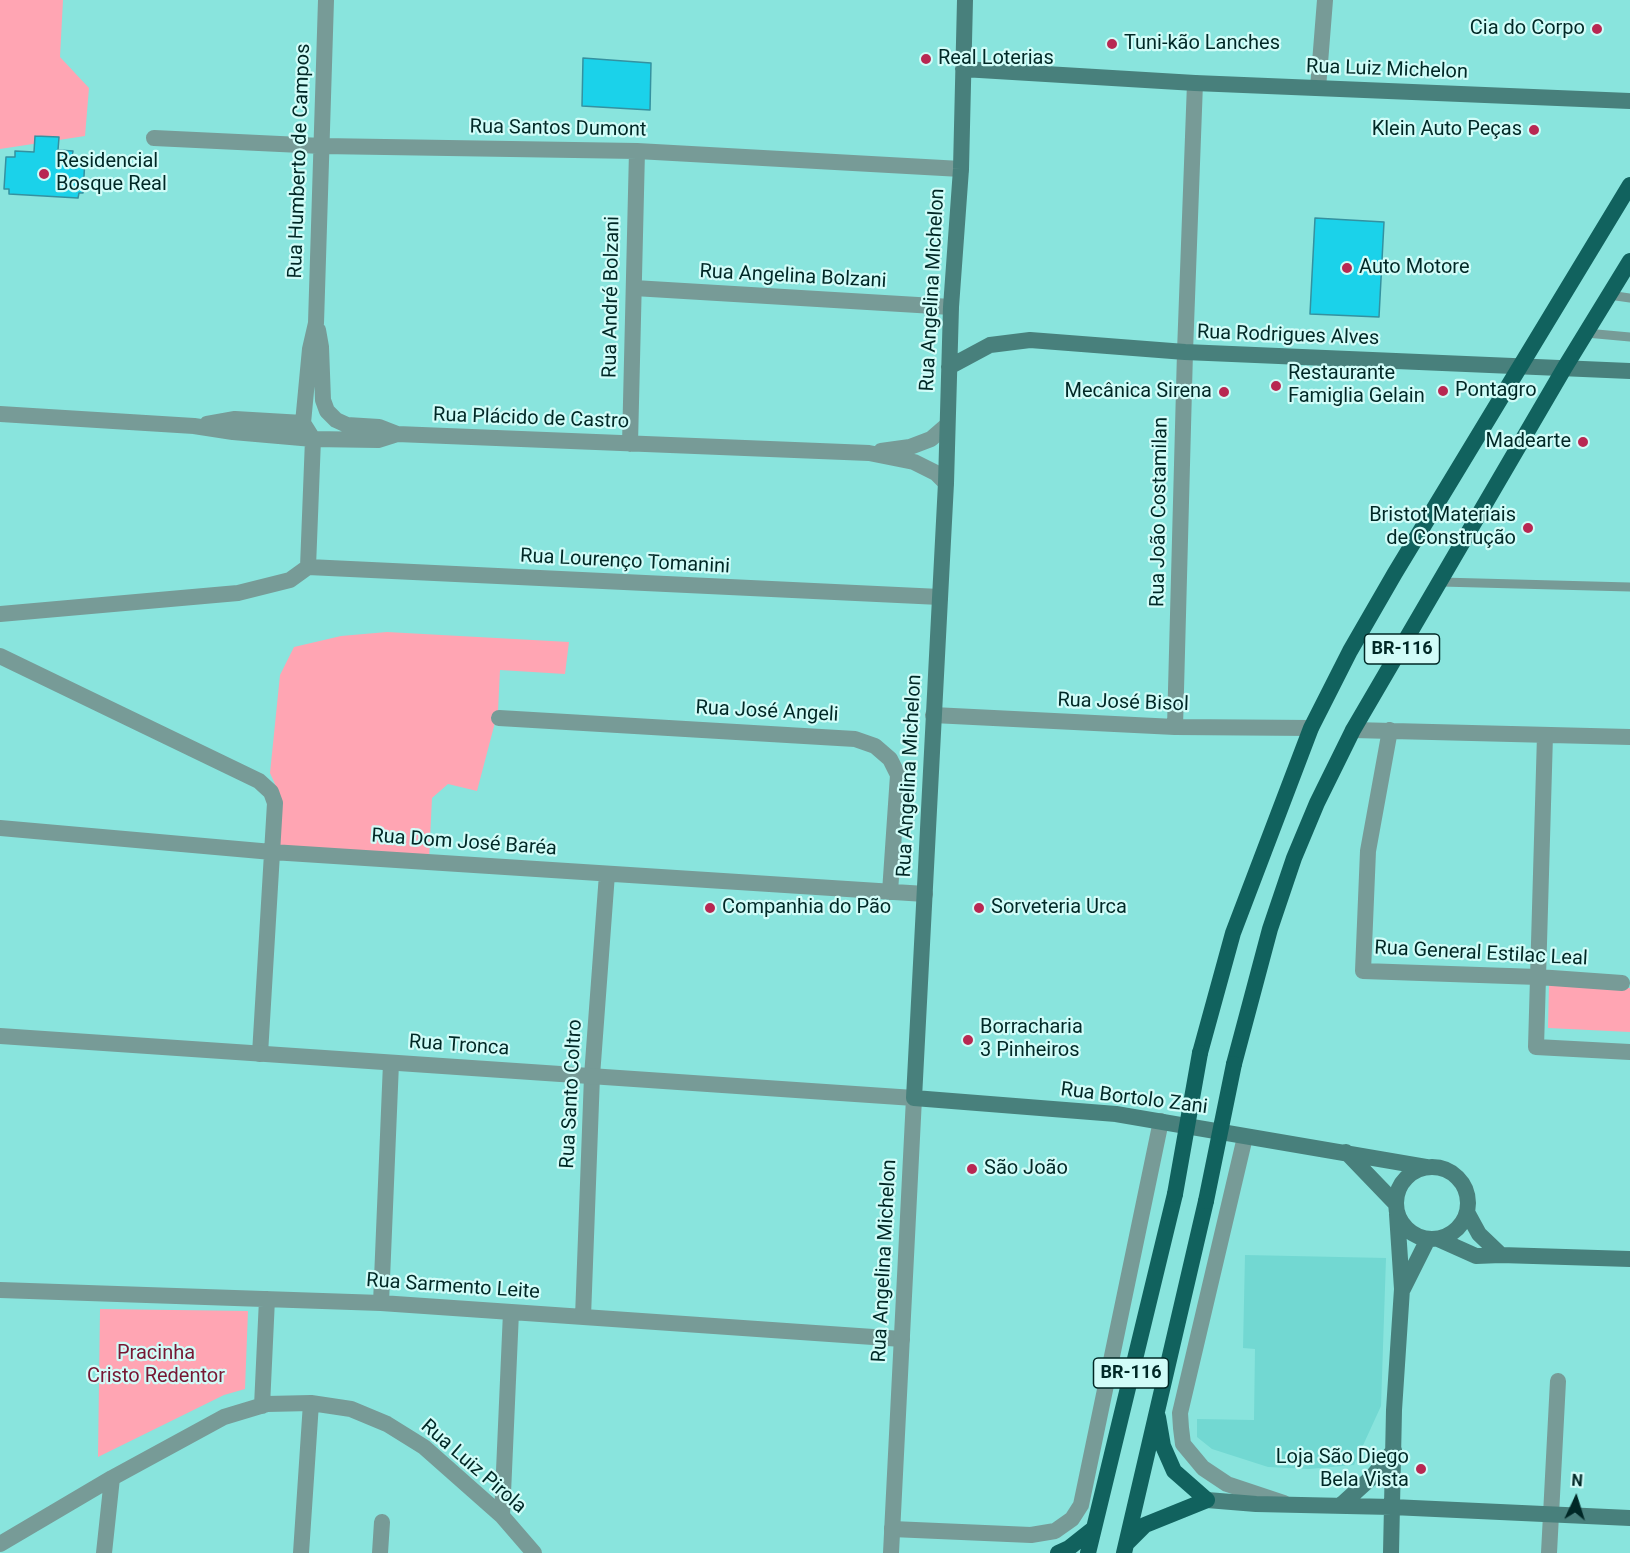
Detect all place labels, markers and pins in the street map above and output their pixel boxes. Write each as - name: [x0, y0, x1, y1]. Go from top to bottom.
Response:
- place label: Cia do Corpo: [1470, 17, 1585, 41]
- marker: Cia do Corpo: [1590, 22, 1604, 36]
- place label: Tuni-kão Lanches: [1124, 32, 1280, 56]
- marker: Tuni-kão Lanches: [1105, 37, 1119, 51]
- place label: Real Loterias: [938, 47, 1054, 71]
- marker: Real Loterias: [919, 52, 933, 66]
- place label: Klein Auto Peças: [1372, 118, 1522, 142]
- marker: Klein Auto Peças: [1527, 123, 1541, 137]
- place label: Residencial Bosque Real: [56, 150, 167, 197]
- marker: Residencial Bosque Real: [37, 167, 51, 181]
- place label: Auto Motore: [1359, 256, 1469, 280]
- marker: Auto Motore: [1340, 261, 1354, 275]
- place label: Restaurante Famiglia Gelain: [1288, 362, 1425, 409]
- marker: Restaurante Famiglia Gelain: [1269, 379, 1283, 393]
- place label: Pontagro: [1455, 379, 1537, 403]
- place label: Mecânica Sirena: [1065, 380, 1212, 404]
- marker: Pontagro: [1436, 384, 1450, 398]
- marker: Mecânica Sirena: [1217, 385, 1231, 399]
- place label: Madearte: [1485, 430, 1571, 454]
- marker: Madearte: [1576, 435, 1590, 449]
- place label: Bristot Materiais de Construção: [1369, 504, 1516, 551]
- marker: Bristot Materiais de Construção: [1521, 521, 1535, 535]
- place label: Companhia do Pão: [722, 896, 891, 920]
- place label: Sorveteria Urca: [991, 896, 1127, 920]
- marker: Companhia do Pão: [703, 901, 717, 915]
- marker: Sorveteria Urca: [972, 901, 986, 915]
- place label: Borracharia 3 Pinheiros: [980, 1016, 1083, 1063]
- marker: Borracharia 3 Pinheiros: [961, 1033, 975, 1047]
- place label: São João: [984, 1157, 1068, 1181]
- marker: São João: [965, 1162, 979, 1176]
- place label: Loja São Diego Bela Vista: [1276, 1446, 1409, 1493]
- marker: Loja São Diego Bela Vista: [1414, 1462, 1428, 1476]

